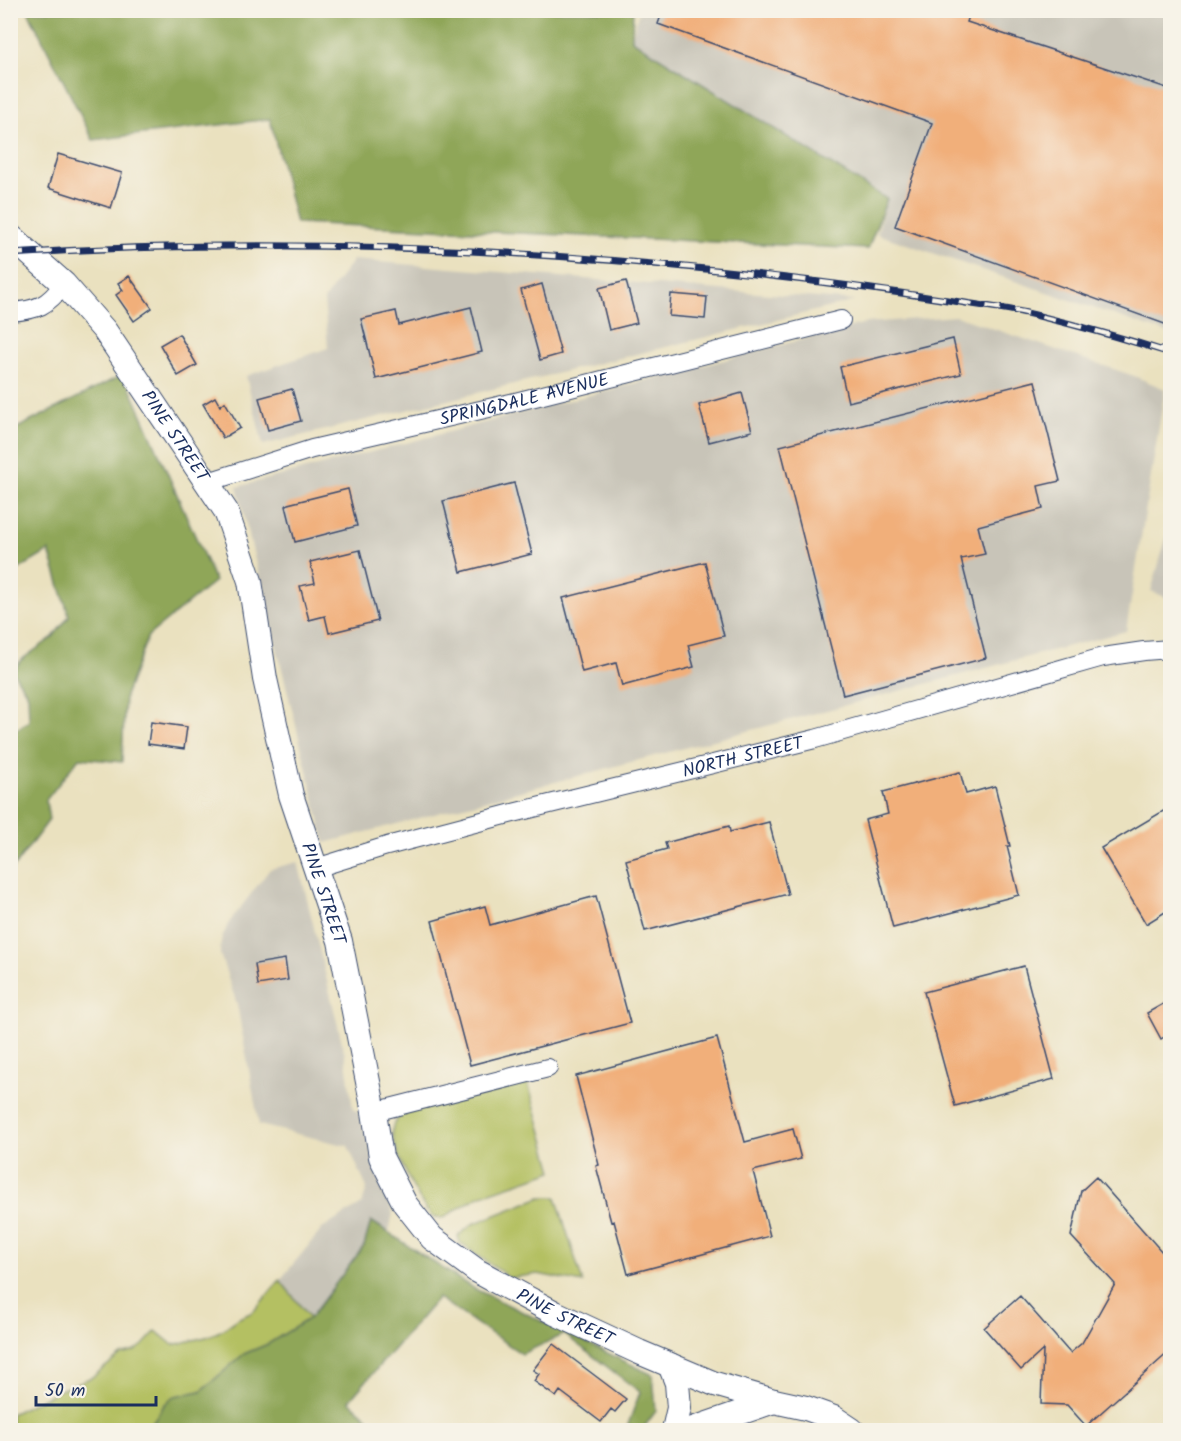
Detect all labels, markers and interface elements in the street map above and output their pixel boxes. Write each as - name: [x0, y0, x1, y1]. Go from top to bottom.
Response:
- street label: SPRINGDALE AVENUE: [437, 366, 613, 435]
- street label: PINE STREET: [133, 385, 217, 490]
- street label: NORTH STREET: [680, 729, 808, 787]
- street label: PINE STREET: [292, 839, 354, 950]
- street label: PINE STREET: [511, 1282, 620, 1355]
- scale bar: [36, 1369, 156, 1407]
- text: 50 m: [45, 1377, 85, 1406]

